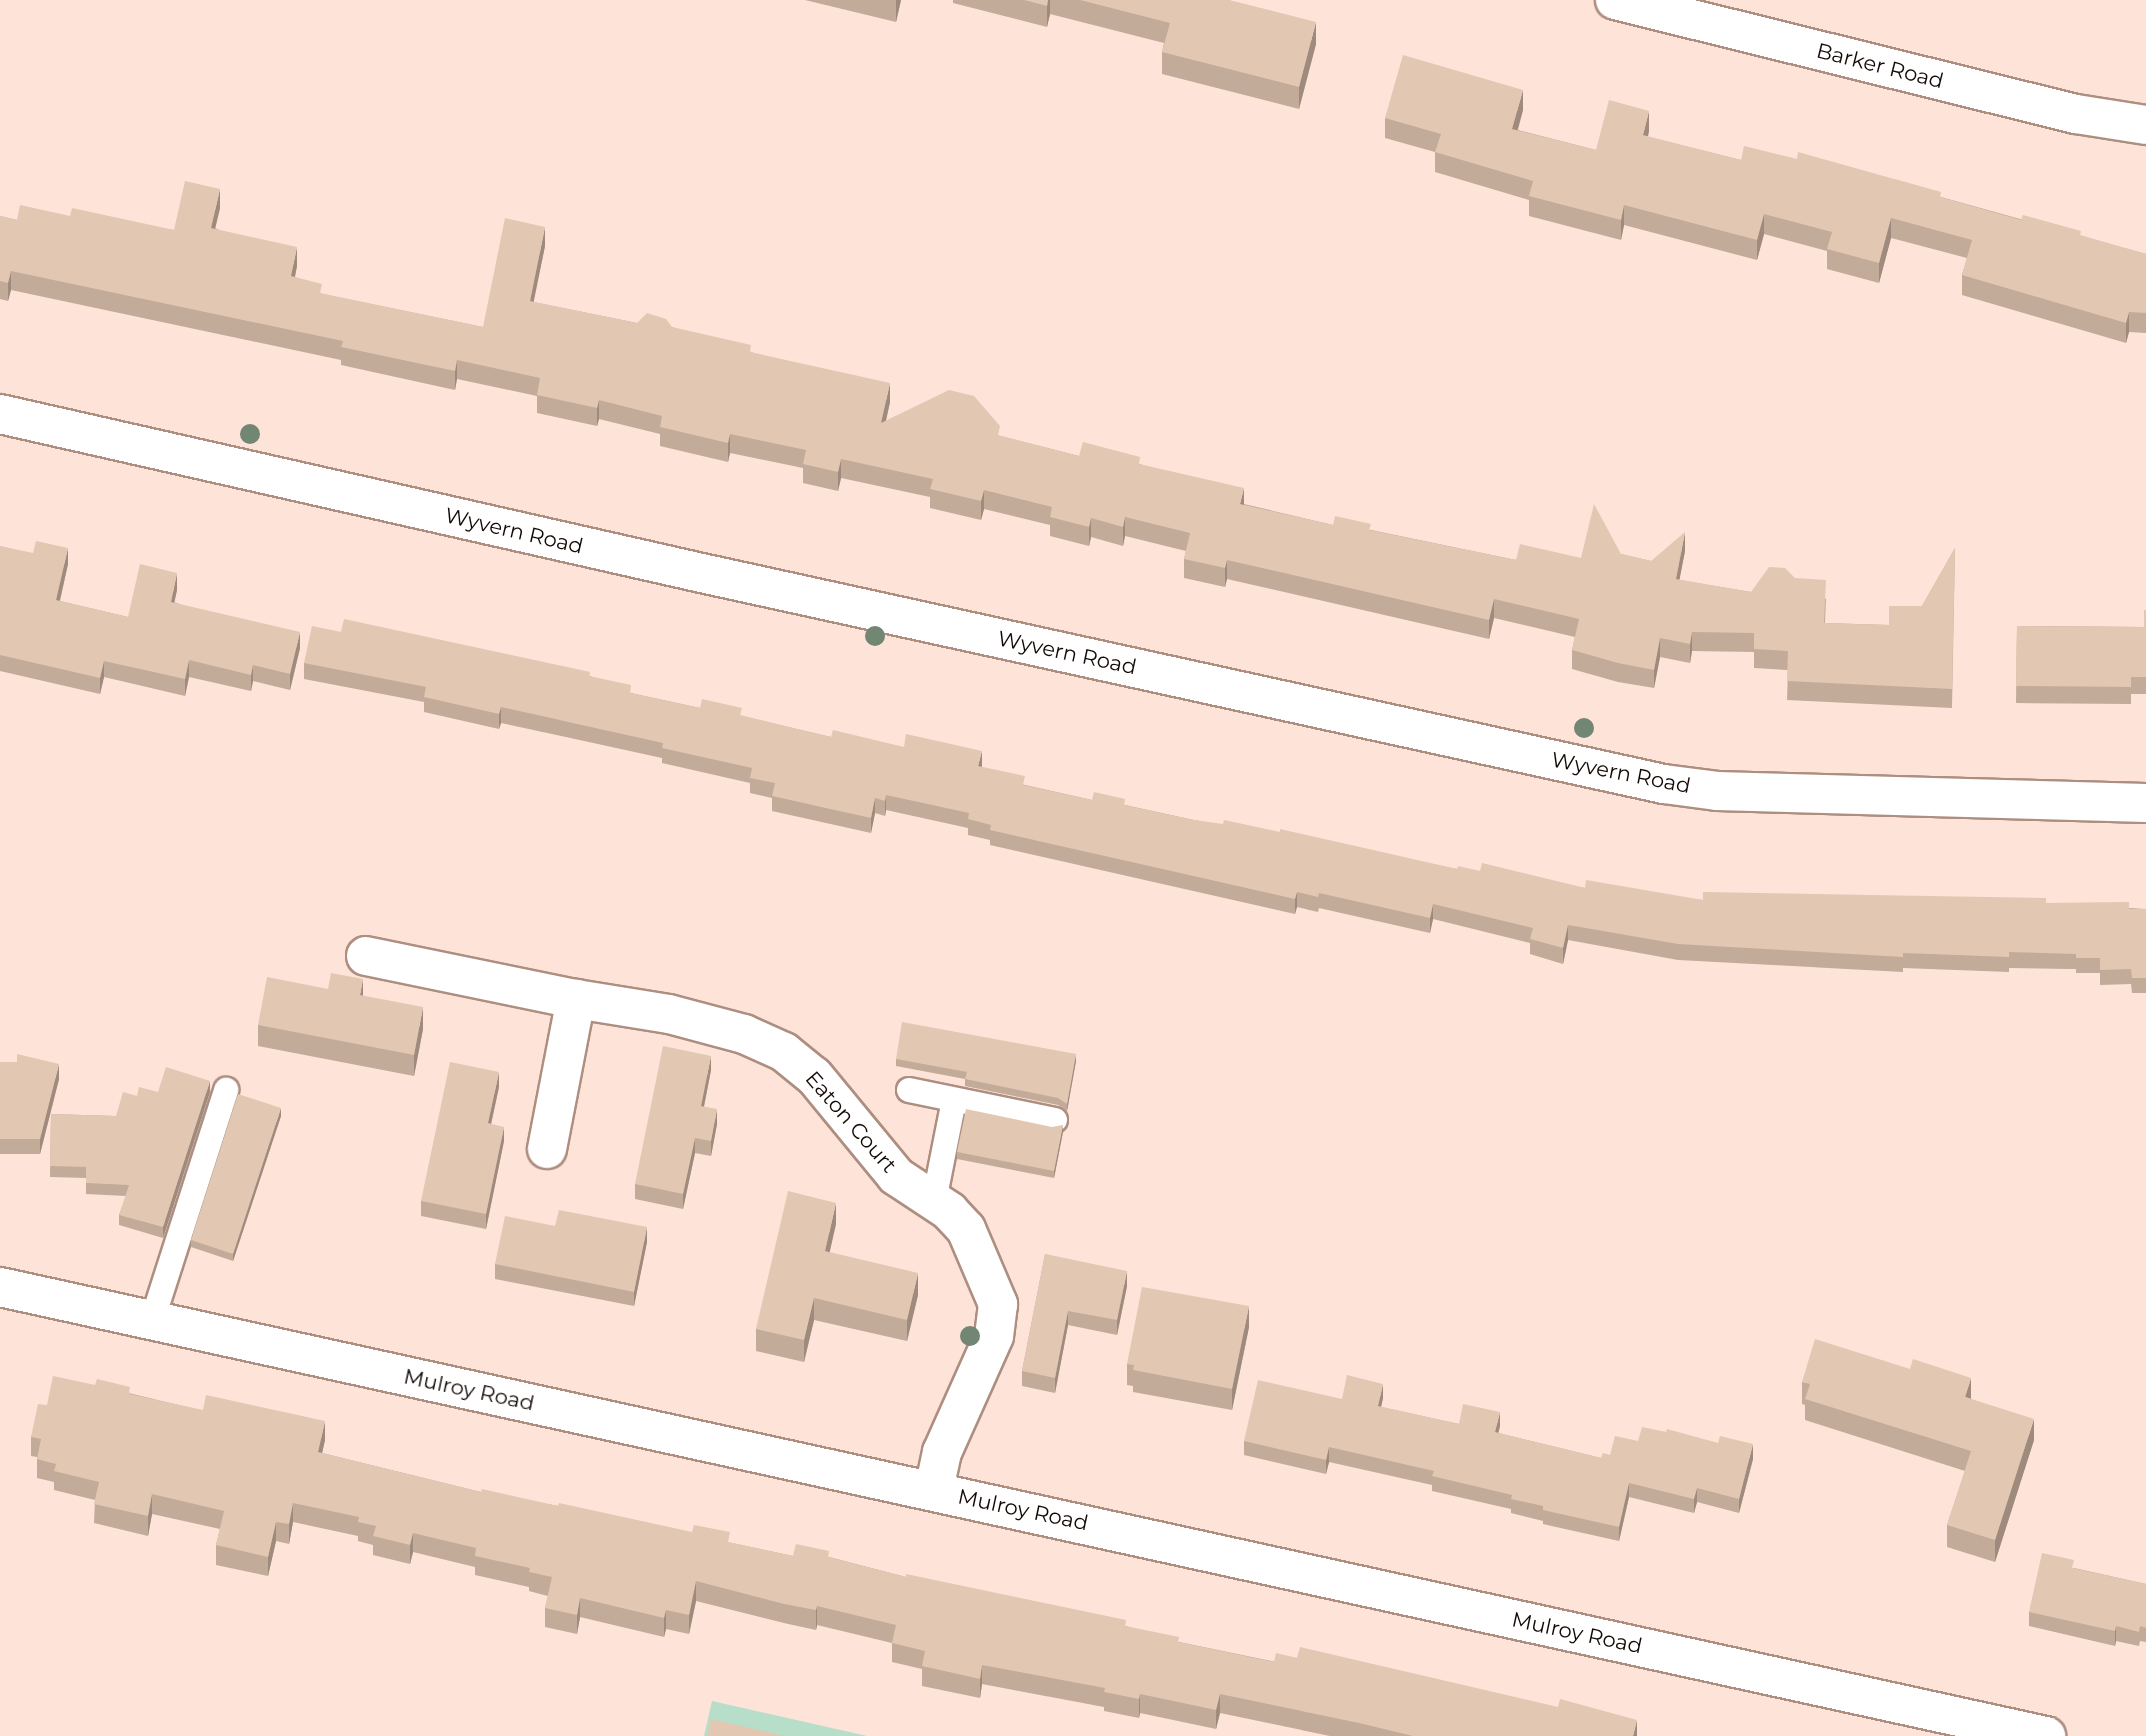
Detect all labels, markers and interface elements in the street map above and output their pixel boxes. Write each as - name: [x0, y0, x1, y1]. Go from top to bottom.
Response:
- street label: Barker Road: [1814, 38, 1946, 94]
- street label: Wyvern Road: [442, 503, 586, 559]
- street label: Wyvern Road: [995, 626, 1139, 680]
- street label: Wyvern Road: [1549, 747, 1693, 799]
- street label: Eaton Court: [800, 1066, 902, 1178]
- street label: Mulroy Road: [402, 1364, 536, 1416]
- street label: Mulroy Road: [956, 1484, 1090, 1536]
- street label: Mulroy Road: [1510, 1607, 1644, 1659]

